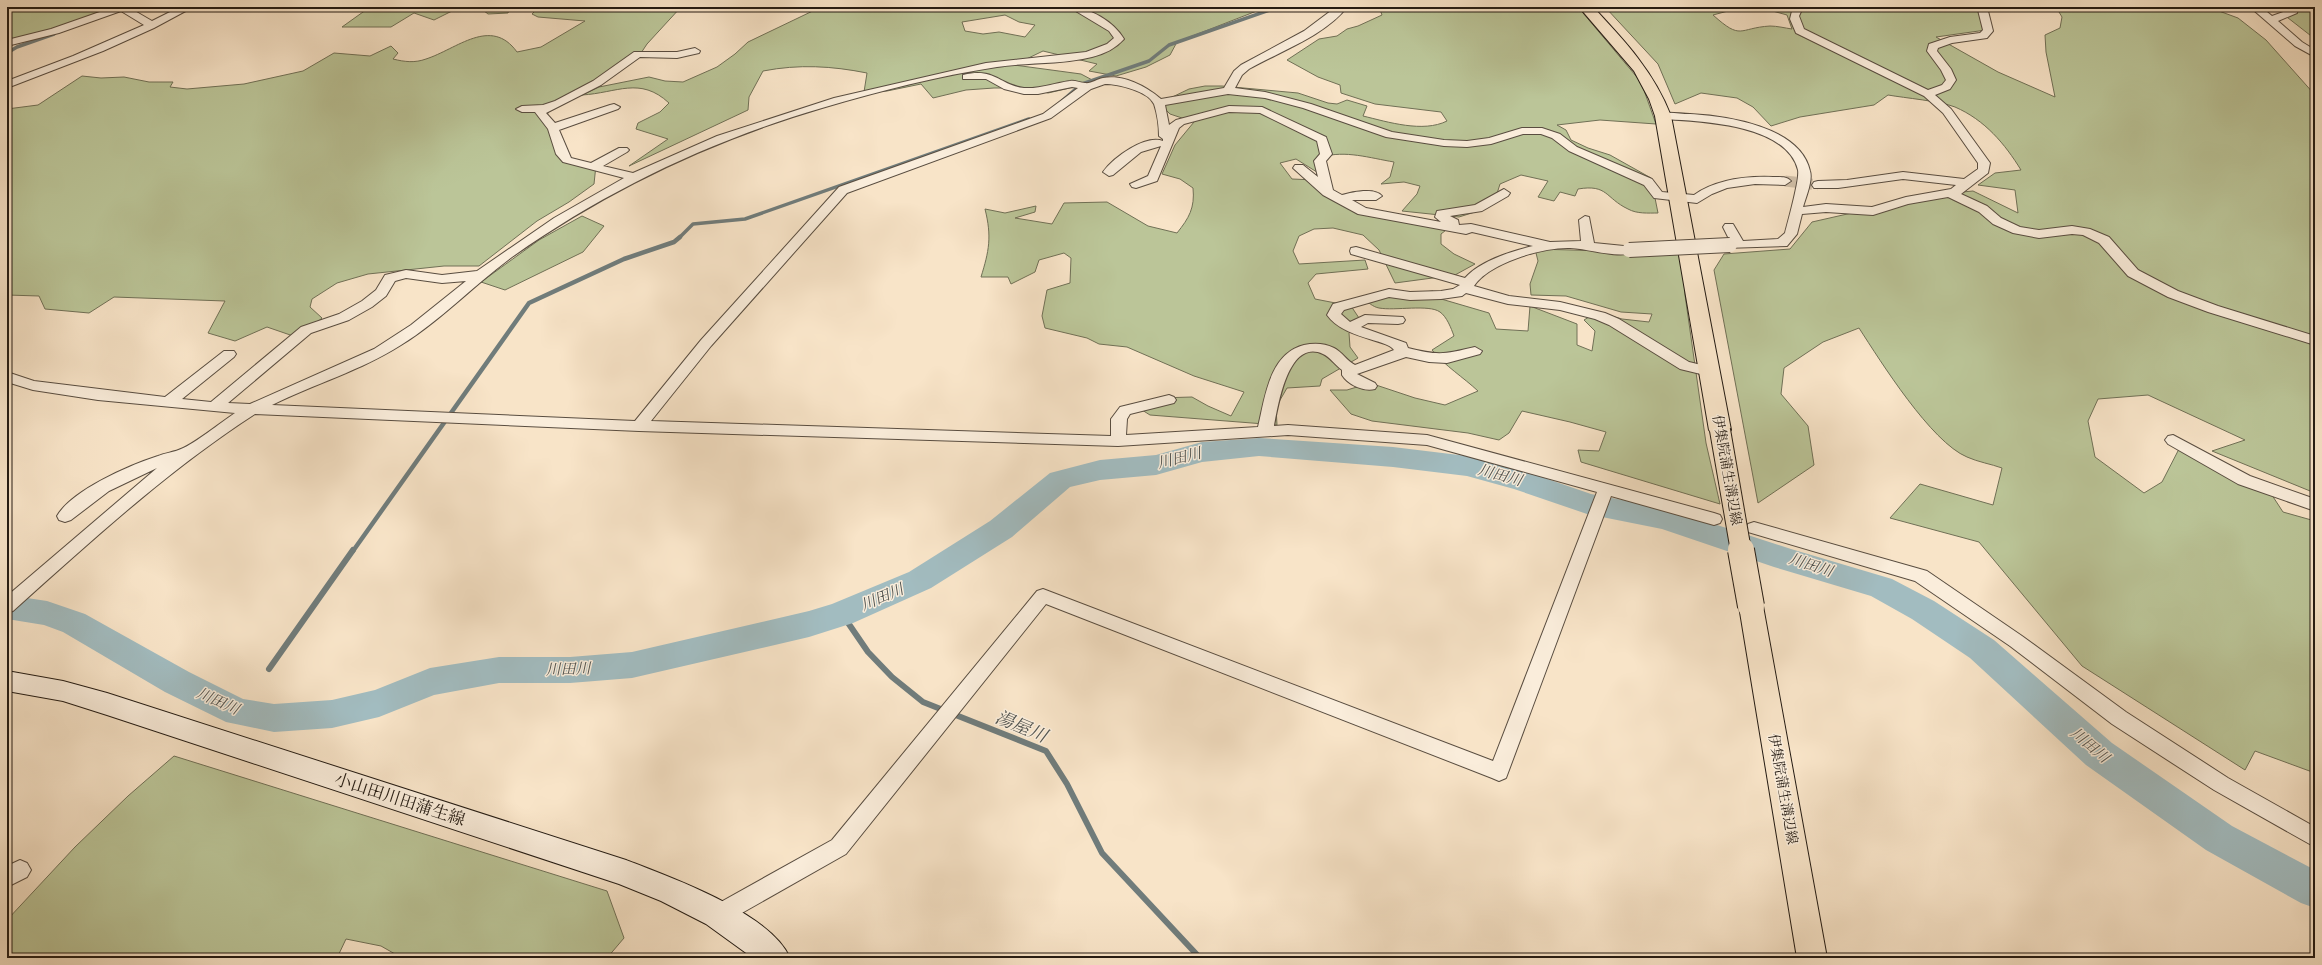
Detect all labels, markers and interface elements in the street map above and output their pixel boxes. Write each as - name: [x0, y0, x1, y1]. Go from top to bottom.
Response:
- street label: 伊集院蒲生溝辺線: [1709, 413, 1745, 527]
- water label: 川田川: [1155, 443, 1205, 472]
- water label: 川田川: [1476, 460, 1526, 490]
- water label: 川田川: [1787, 549, 1837, 581]
- water label: 川田川: [858, 579, 908, 614]
- water label: 川田川: [545, 659, 593, 679]
- water label: 川田川: [194, 684, 244, 719]
- water label: 湯屋川: [992, 707, 1052, 748]
- water label: 川田川: [2067, 724, 2115, 768]
- street label: 伊集院蒲生溝辺線: [1765, 732, 1801, 846]
- street label: 小山田川田蒲生線: [332, 768, 468, 830]

